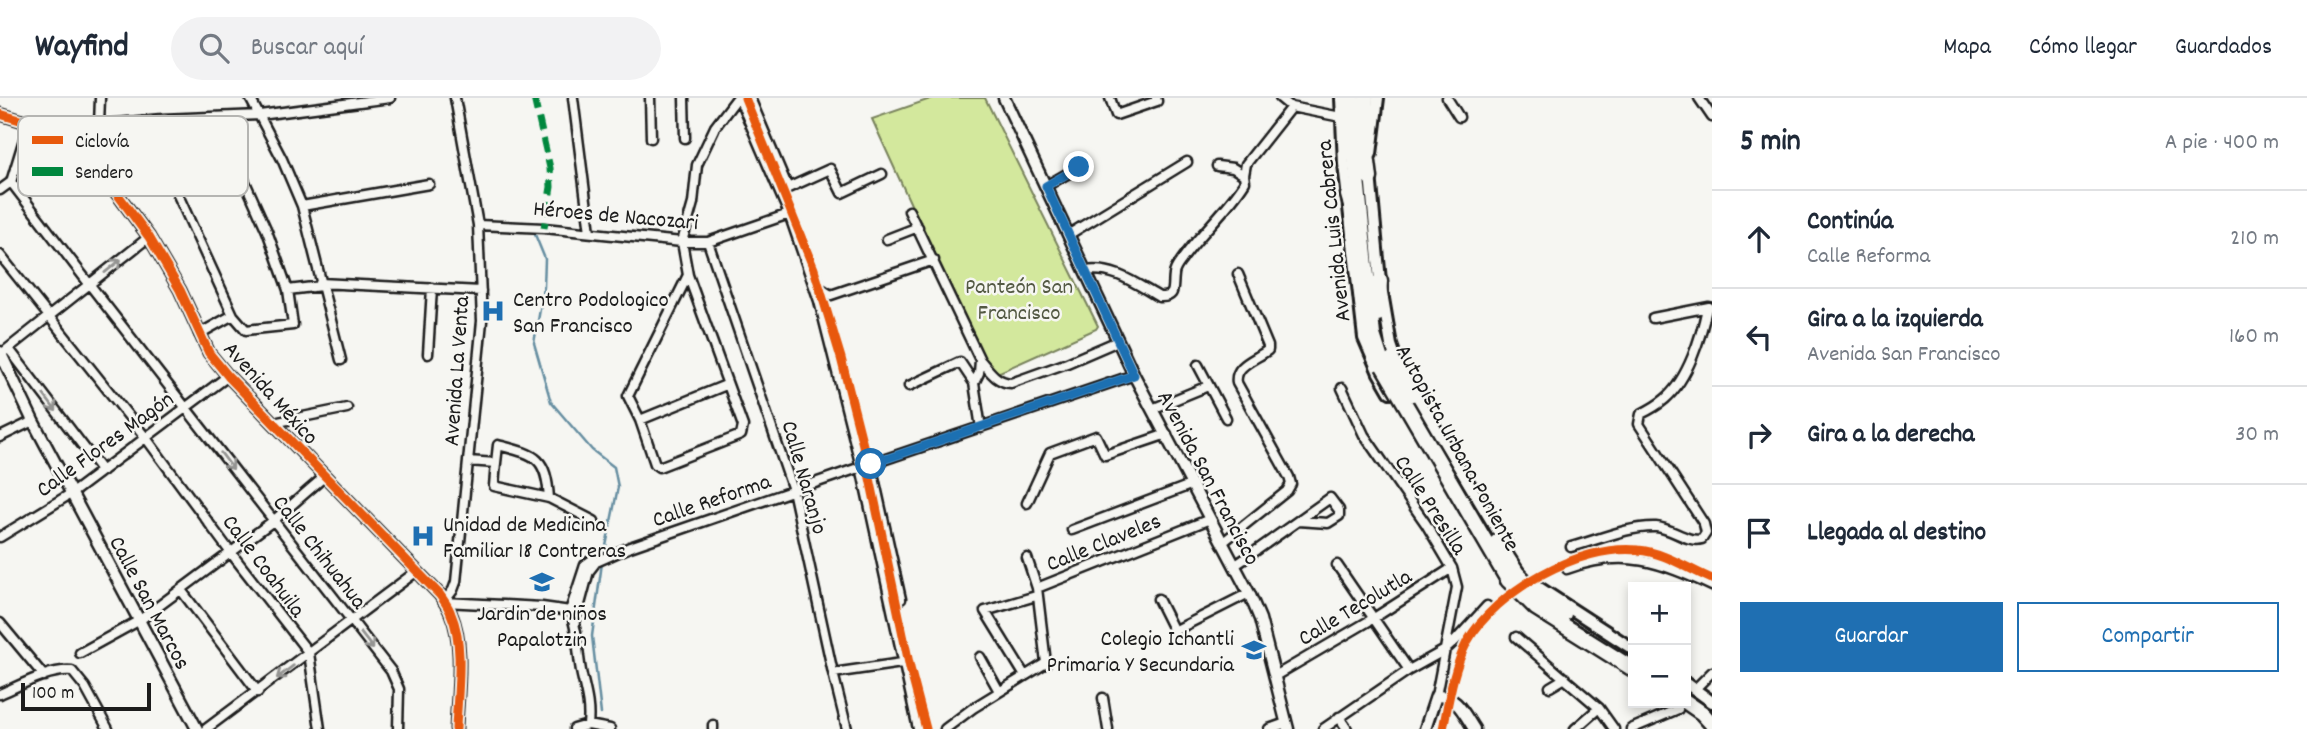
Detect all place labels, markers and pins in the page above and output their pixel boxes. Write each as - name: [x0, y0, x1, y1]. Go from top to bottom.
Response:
- place label: Centro Podologico San Francisco: [513, 285, 669, 344]
- hospital icon: Centro Podologico San Francisco: [479, 297, 507, 325]
- place label: Unidad de Medicina Familiar 18 Contreras: [443, 510, 626, 569]
- hospital icon: Unidad de Medicina Familiar 18 Contreras: [409, 522, 437, 550]
- school or university icon: Jardin de niños Papalotzin: [528, 568, 556, 596]
- place label: Jardin de niños Papalotzin: [477, 599, 607, 658]
- place label: Colegio Ichantli Primaria Y Secundaria: [1047, 624, 1235, 683]
- school or university icon: Colegio Ichantli Primaria Y Secundaria: [1240, 636, 1268, 664]

